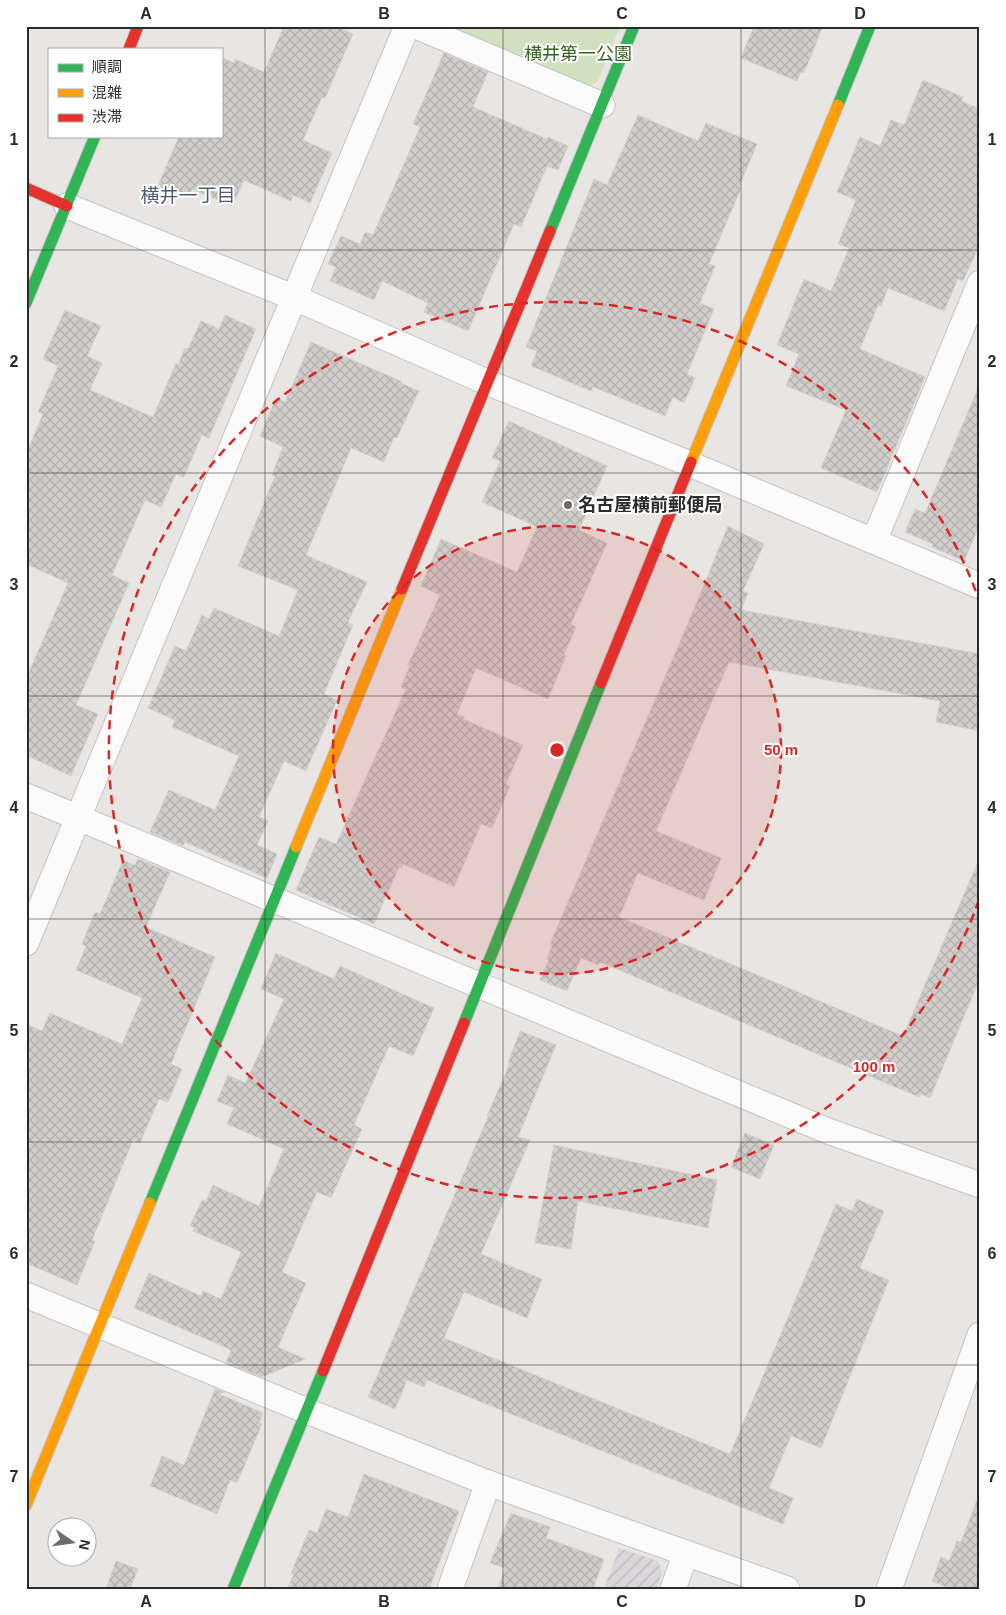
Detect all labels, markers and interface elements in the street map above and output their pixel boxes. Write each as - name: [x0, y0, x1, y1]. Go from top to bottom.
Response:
- text: A: [140, 5, 152, 22]
- text: B: [378, 5, 390, 22]
- text: C: [616, 5, 628, 22]
- text: D: [854, 5, 866, 22]
- park label: 横井第一公園: [524, 44, 632, 64]
- legend: [48, 48, 222, 138]
- text: 順調: [92, 58, 122, 75]
- text: 混雑: [92, 84, 122, 101]
- text: 渋滞: [92, 108, 122, 125]
- text: 1: [10, 131, 19, 148]
- text: 1: [988, 131, 997, 148]
- district label: 横井一丁目: [140, 185, 236, 206]
- text: 2: [10, 353, 19, 370]
- text: 2: [988, 353, 997, 370]
- place label: 名古屋横前郵便局: [578, 495, 722, 515]
- marker: 名古屋横前郵便局: [562, 499, 574, 511]
- text: 3: [10, 576, 19, 593]
- text: 3: [988, 576, 997, 593]
- centre of rings: [548, 741, 566, 759]
- text: 50 m: [764, 741, 798, 758]
- text: 4: [10, 799, 19, 816]
- text: 4: [988, 799, 997, 816]
- text: 5: [10, 1022, 19, 1039]
- text: 5: [988, 1022, 997, 1039]
- text: 100 m: [853, 1058, 895, 1075]
- text: 6: [10, 1245, 19, 1262]
- text: 6: [988, 1245, 997, 1262]
- text: 7: [10, 1468, 19, 1485]
- text: 7: [988, 1468, 997, 1485]
- north arrow: [48, 1518, 98, 1568]
- text: N: [76, 1538, 94, 1552]
- text: A: [140, 1593, 152, 1610]
- text: B: [378, 1593, 390, 1610]
- text: C: [616, 1593, 628, 1610]
- text: D: [854, 1593, 866, 1610]

